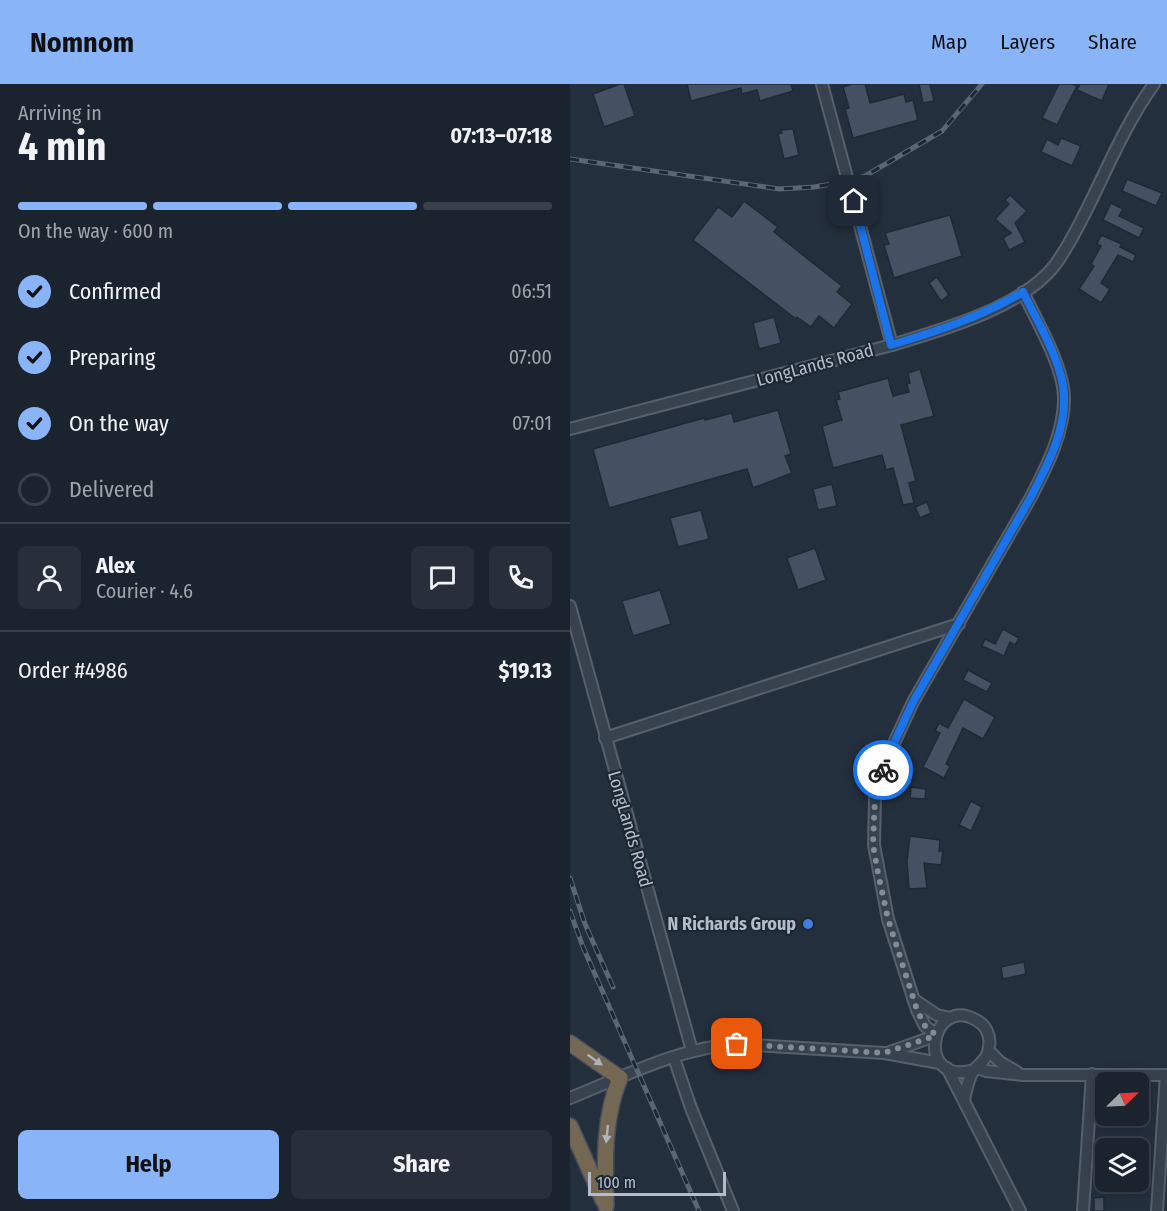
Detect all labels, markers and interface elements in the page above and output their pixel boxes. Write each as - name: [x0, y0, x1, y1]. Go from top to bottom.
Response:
- text: Nomnom: [30, 26, 134, 59]
- text: Map: [931, 29, 967, 55]
- text: Layers: [1000, 29, 1055, 55]
- text: Share: [1088, 29, 1137, 55]
- text: Arriving in: [18, 101, 102, 125]
- text: 07:13–07:18: [450, 122, 552, 149]
- text: 4 min: [18, 124, 106, 170]
- pin: [828, 175, 879, 226]
- icon: home: [837, 184, 870, 217]
- text: On the way · 600 m: [18, 219, 173, 243]
- icon: check: [18, 275, 51, 308]
- text: Confirmed: [69, 278, 162, 305]
- text: 06:51: [511, 279, 552, 303]
- street label: LongLands Road: [754, 339, 876, 391]
- icon: check: [18, 341, 51, 374]
- text: Preparing: [69, 344, 155, 371]
- text: 07:00: [509, 345, 552, 369]
- icon: check: [18, 407, 51, 440]
- text: On the way: [69, 410, 169, 437]
- text: 07:01: [512, 411, 552, 435]
- text: Delivered: [69, 476, 154, 503]
- button: person: [18, 546, 81, 609]
- button: chat: [411, 546, 474, 609]
- button: phone: [489, 546, 552, 609]
- text: Alex: [96, 552, 135, 579]
- text: Courier · 4.6: [96, 579, 193, 603]
- text: Order #4986: [18, 657, 128, 684]
- text: $19.13: [499, 657, 552, 684]
- courier: [853, 740, 913, 800]
- icon: bike: [867, 754, 900, 787]
- street label: LongLands Road: [603, 768, 657, 890]
- place label: N Richards Group: [668, 913, 796, 935]
- marker: N Richards Group: [801, 917, 815, 931]
- pin: [711, 1018, 762, 1069]
- icon: bag: [720, 1027, 753, 1060]
- one-way arrow: [587, 1054, 603, 1065]
- north arrow: [1095, 1072, 1149, 1126]
- map controls: [1095, 1072, 1149, 1192]
- one-way arrow: [602, 1125, 612, 1144]
- button: Help: [18, 1130, 279, 1199]
- button: Share: [291, 1130, 552, 1199]
- button: layers: [1095, 1138, 1149, 1192]
- scale bar: [588, 1169, 726, 1196]
- text: 100 m: [597, 1173, 636, 1192]

